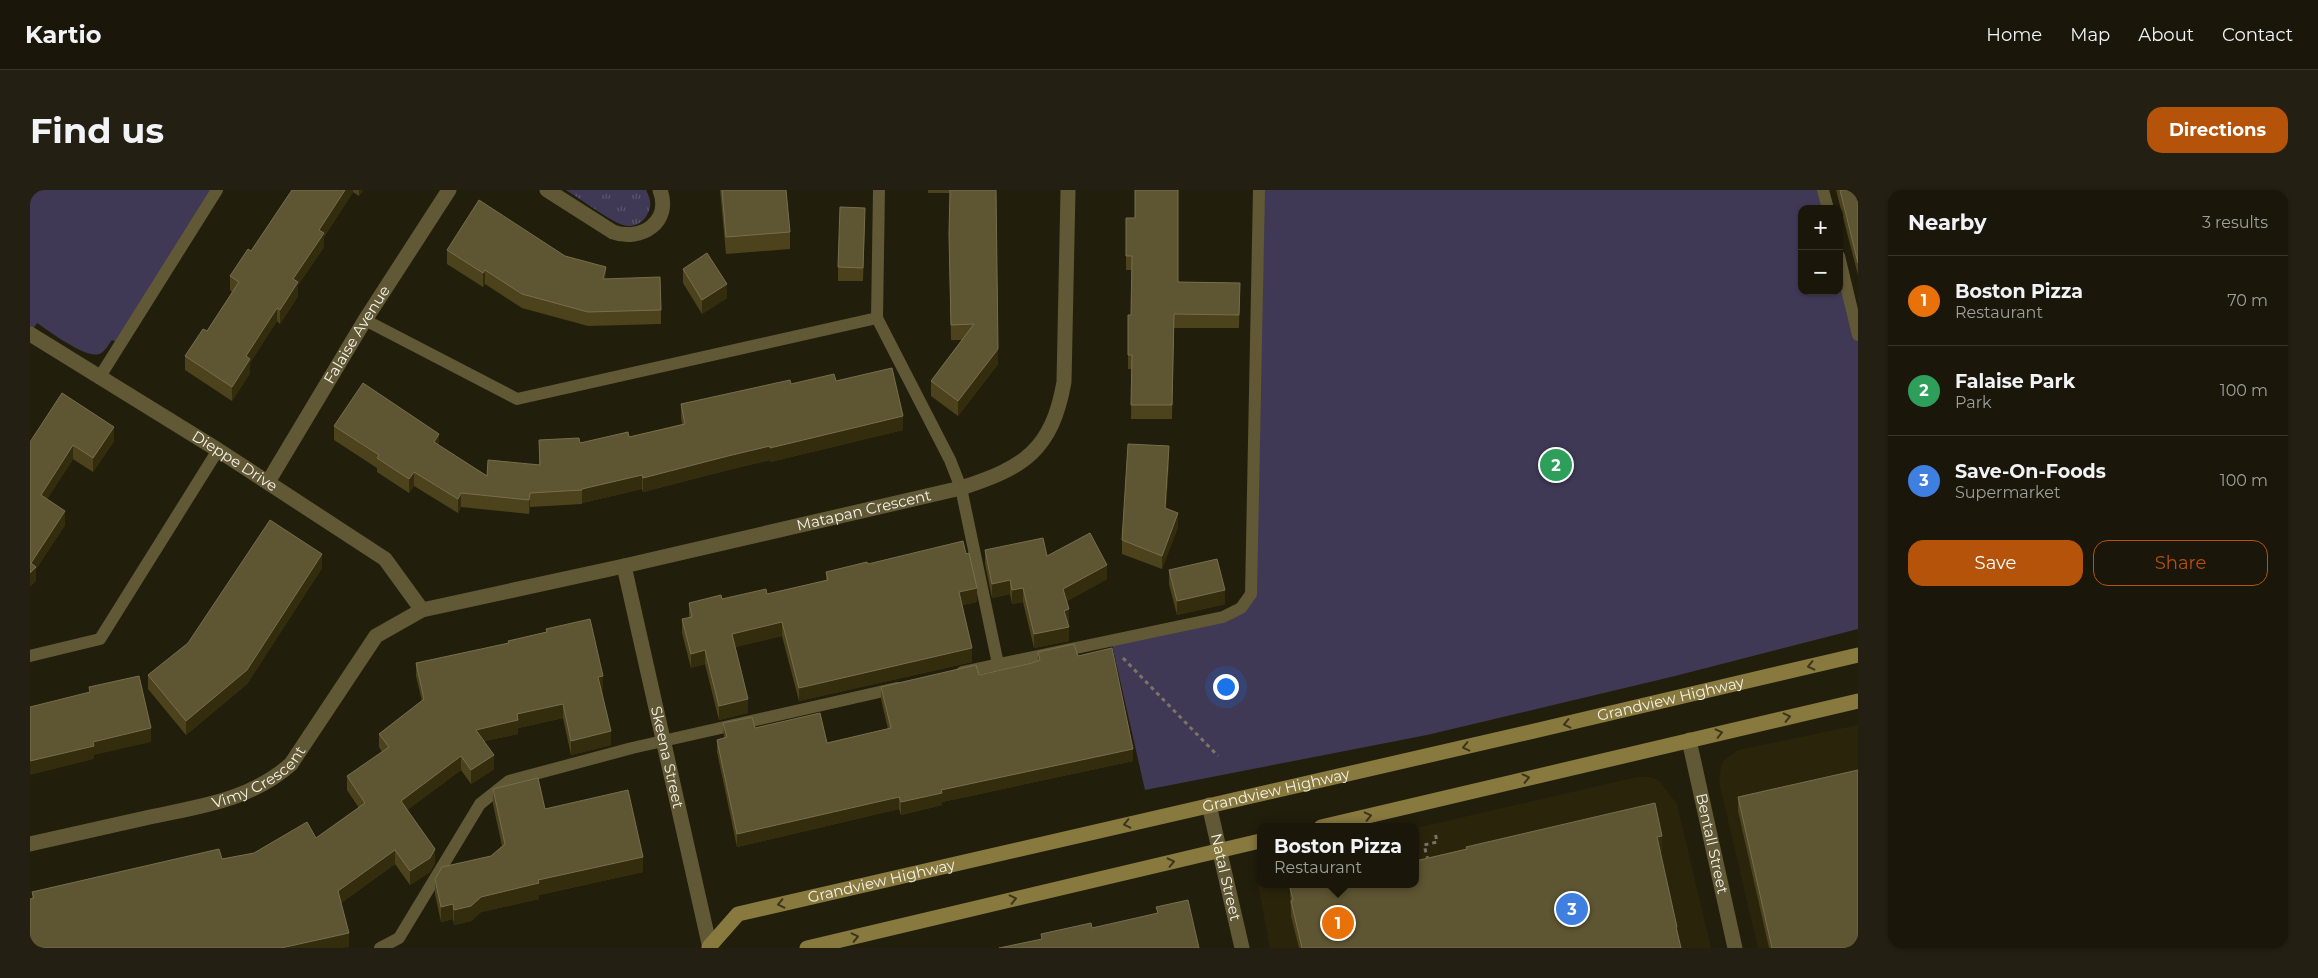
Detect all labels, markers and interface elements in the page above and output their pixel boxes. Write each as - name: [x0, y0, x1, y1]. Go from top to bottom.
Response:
- text: Kartio: [25, 20, 101, 49]
- text: Home: [1986, 24, 2042, 46]
- text: Map: [2070, 24, 2110, 46]
- text: About: [2138, 24, 2194, 46]
- text: Contact: [2222, 24, 2293, 46]
- button: Directions: [2147, 107, 2288, 153]
- text: Find us: [30, 109, 164, 152]
- map controls: [1798, 205, 1843, 295]
- button: +: [1798, 205, 1843, 250]
- text: Nearby: [1908, 210, 1987, 235]
- text: 3 results: [2202, 213, 2268, 232]
- button: −: [1798, 250, 1843, 295]
- text: Boston Pizza: [1955, 280, 2083, 303]
- street label: Falaise Avenue: [319, 282, 394, 387]
- text: 1: [1921, 291, 1927, 310]
- text: 70 m: [2227, 291, 2268, 310]
- text: Restaurant: [1955, 303, 2043, 322]
- text: Falaise Park: [1955, 370, 2075, 393]
- text: 2: [1919, 381, 1929, 400]
- text: 100 m: [2220, 381, 2268, 400]
- text: Park: [1955, 393, 1992, 412]
- street label: Dieppe Drive: [189, 426, 281, 495]
- pin: 2: [1540, 446, 1572, 484]
- text: Save-On-Foods: [1955, 460, 2106, 483]
- text: 3: [1919, 471, 1929, 490]
- text: 100 m: [2220, 471, 2268, 490]
- text: Supermarket: [1955, 483, 2061, 502]
- street label: Matapan Crescent: [795, 485, 933, 535]
- button: Save: [1908, 540, 2083, 586]
- button: Share: [2093, 540, 2268, 586]
- one-way arrow: [1806, 660, 1815, 671]
- street label: Grandview Highway: [1595, 672, 1747, 725]
- your location: [1213, 674, 1239, 700]
- street label: Skeena Street: [647, 704, 688, 810]
- one-way arrow: [1783, 712, 1792, 723]
- one-way arrow: [1563, 718, 1572, 729]
- one-way arrow: [1714, 728, 1723, 739]
- one-way arrow: [1461, 741, 1470, 752]
- street label: Vimy Crescent: [210, 742, 309, 812]
- street label: Grandview Highway: [1200, 764, 1352, 816]
- one-way arrow: [1522, 773, 1531, 784]
- street label: Bentall Street: [1692, 791, 1733, 896]
- one-way arrow: [1364, 811, 1373, 822]
- one-way arrow: [1123, 818, 1131, 829]
- popup: [1257, 823, 1419, 888]
- street label: Natal Street: [1207, 831, 1245, 923]
- text: Boston Pizza: [1274, 835, 1402, 858]
- street label: Grandview Highway: [806, 854, 958, 907]
- one-way arrow: [1167, 857, 1176, 868]
- text: Restaurant: [1274, 858, 1362, 877]
- pin: 3: [1556, 890, 1588, 928]
- one-way arrow: [1008, 894, 1017, 905]
- one-way arrow: [776, 898, 785, 909]
- pin: 1: [1322, 904, 1354, 942]
- one-way arrow: [850, 932, 859, 943]

